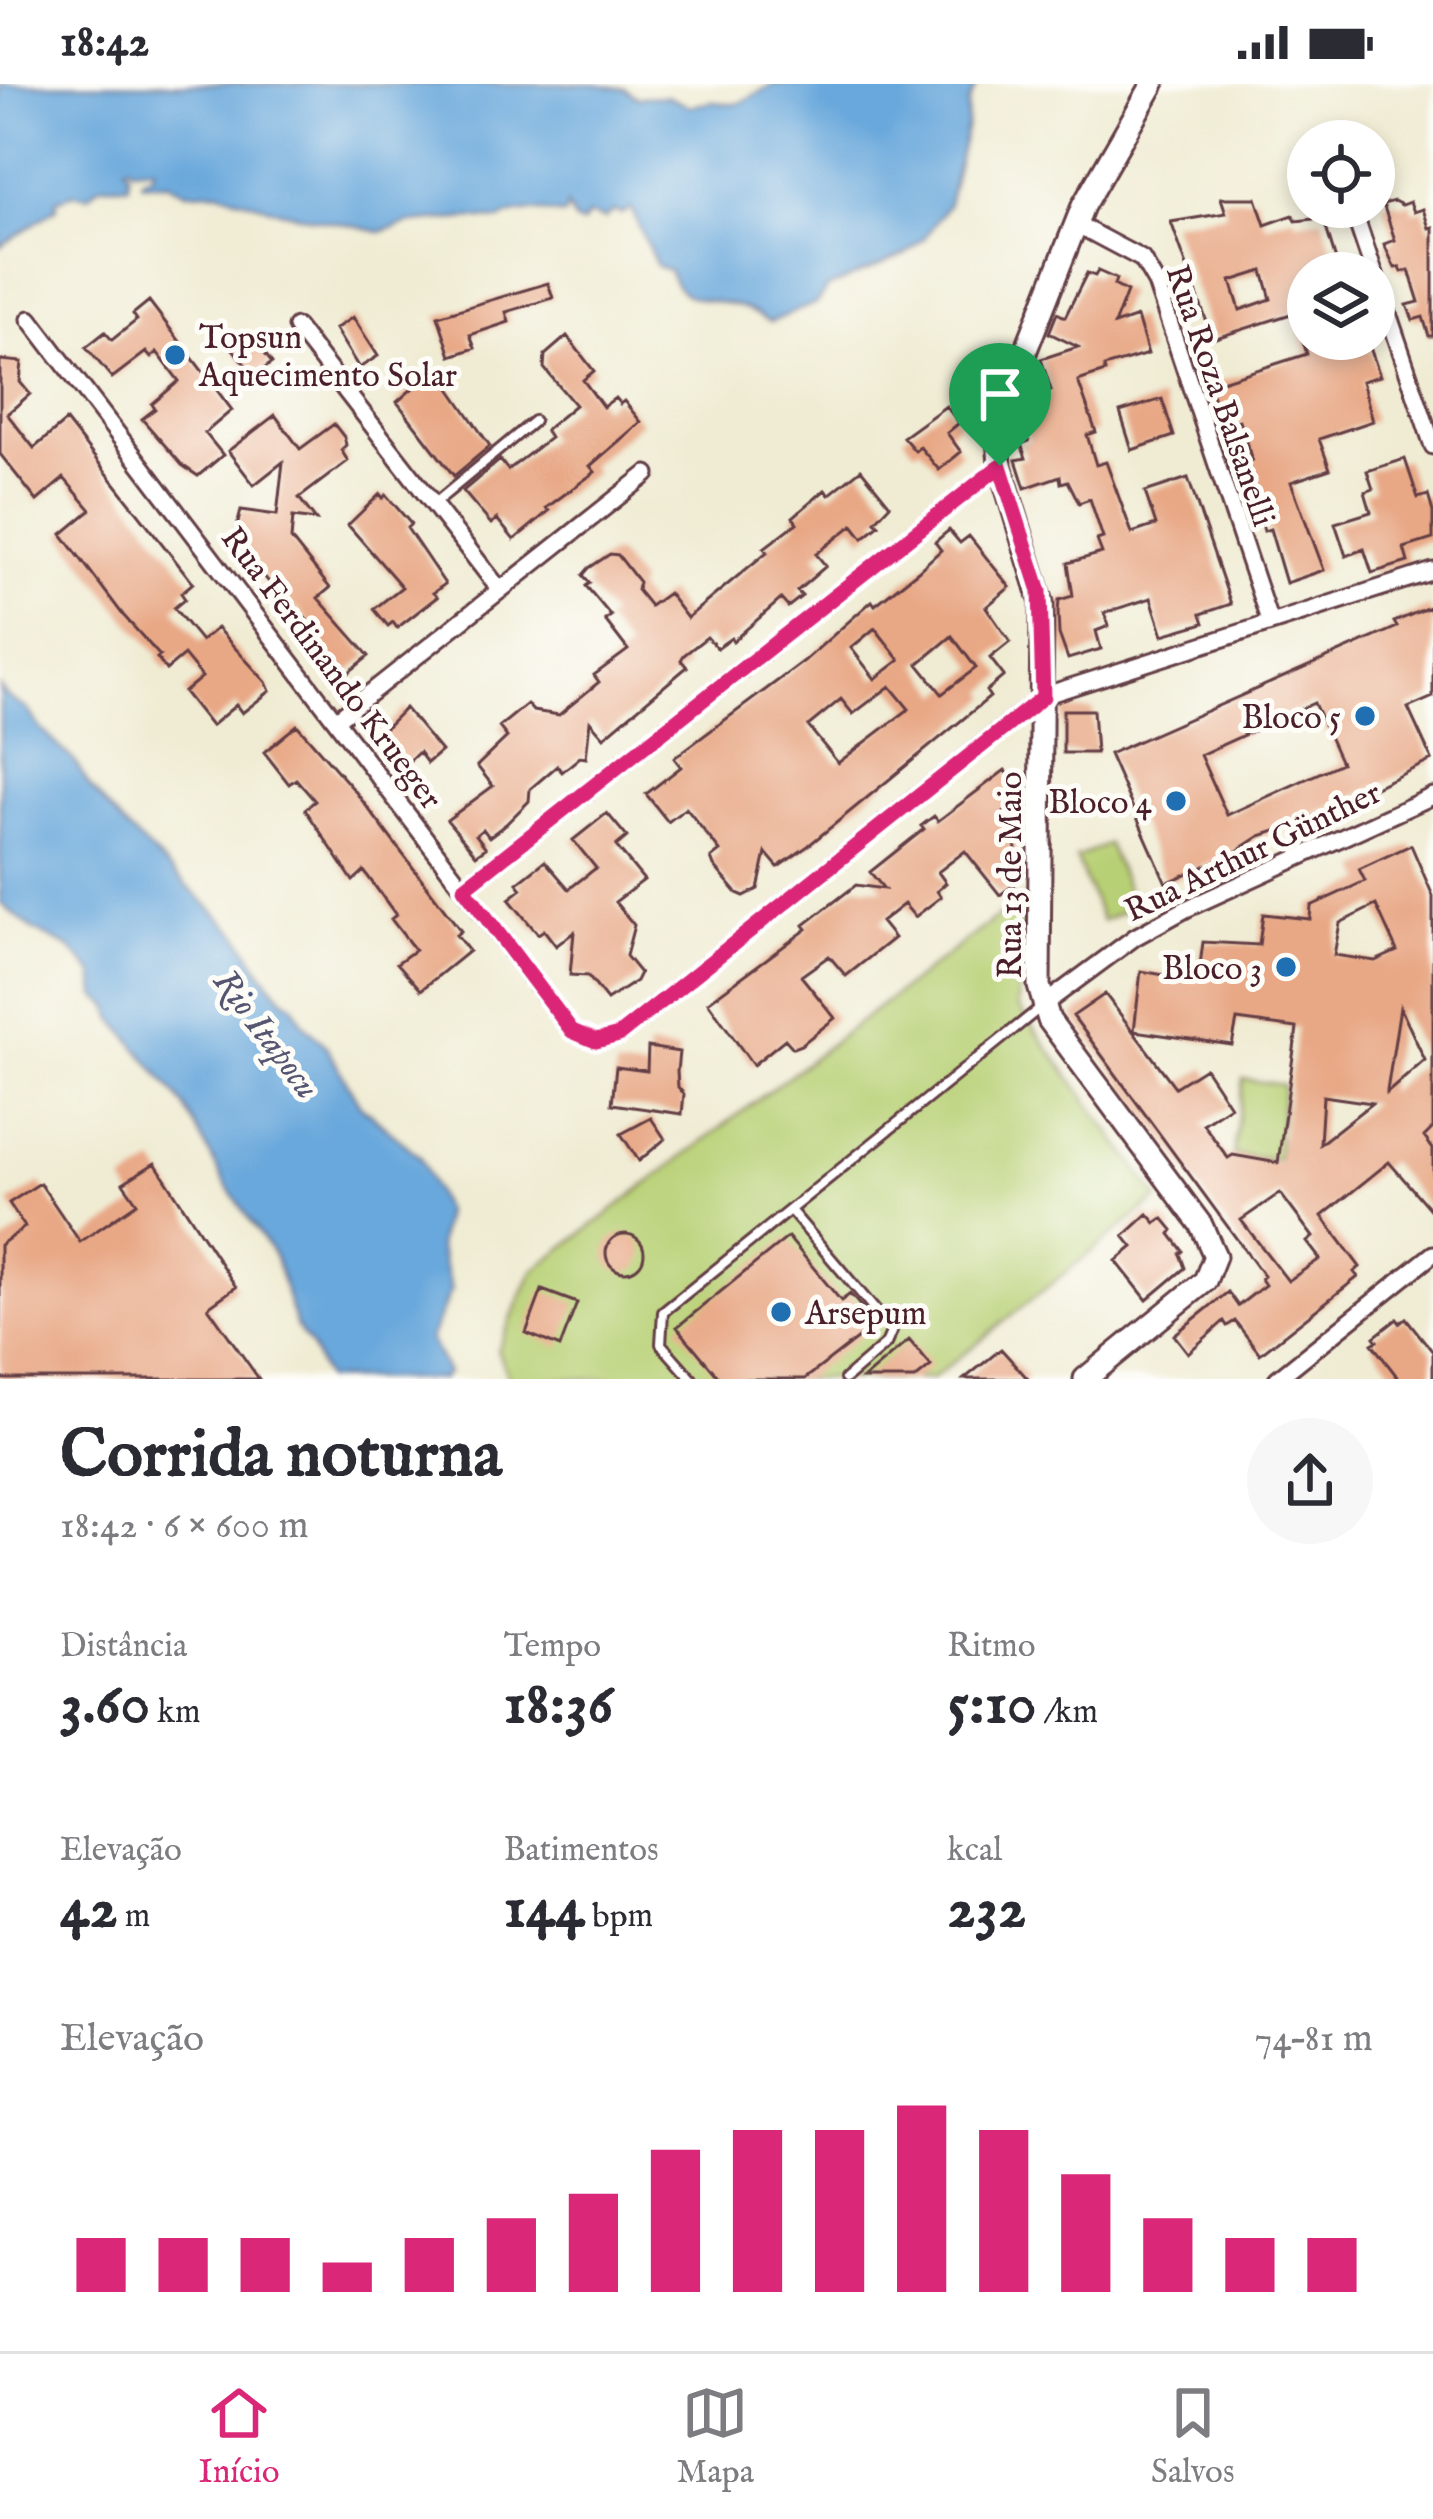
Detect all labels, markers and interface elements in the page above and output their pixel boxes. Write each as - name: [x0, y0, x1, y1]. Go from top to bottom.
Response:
- text: 18:42: [60, 14, 149, 71]
- map controls: [1287, 120, 1395, 360]
- button: locate: [1287, 120, 1395, 228]
- button: layers: [1287, 252, 1395, 360]
- street label: Rua Roza Balsanelli: [1155, 260, 1284, 532]
- place label: Topsun Aquecimento Solar: [198, 318, 457, 398]
- marker: Topsun Aquecimento Solar: [162, 342, 188, 368]
- pin: [949, 343, 1051, 466]
- icon: arrive: [967, 361, 1033, 427]
- street label: Rua Ferdinando Krueger: [211, 519, 451, 819]
- place label: Bloco 5: [1241, 698, 1341, 740]
- marker: Bloco 5: [1352, 703, 1378, 729]
- street label: Rua 13 de Maio: [991, 771, 1033, 979]
- street label: Rua Arthur Günther: [1118, 772, 1388, 933]
- place label: Bloco 4: [1048, 783, 1152, 825]
- marker: Bloco 4: [1163, 788, 1189, 814]
- place label: Bloco 3: [1162, 949, 1262, 991]
- marker: Bloco 3: [1273, 954, 1299, 980]
- water label: Rio Itapocu: [202, 961, 329, 1109]
- place label: Arsepum: [804, 1294, 927, 1336]
- marker: Arsepum: [768, 1299, 794, 1325]
- text: Corrida noturna: [60, 1415, 502, 1499]
- button: share: [1247, 1418, 1373, 1544]
- text: 18:42 · 6 × 600 m: [60, 1502, 309, 1551]
- text: Distância: [60, 1626, 187, 1668]
- text: Tempo: [504, 1626, 601, 1668]
- text: Ritmo: [947, 1626, 1035, 1668]
- text: 3.60: [60, 1668, 150, 1744]
- text: 18:36: [504, 1668, 613, 1744]
- text: 5:10: [947, 1668, 1036, 1744]
- text: km: [150, 1692, 200, 1734]
- text: /km: [1036, 1692, 1098, 1734]
- text: Elevação: [60, 1830, 182, 1872]
- text: Batimentos: [504, 1830, 659, 1872]
- text: kcal: [947, 1830, 1002, 1872]
- text: 42: [60, 1872, 118, 1948]
- text: 144: [504, 1872, 585, 1948]
- text: 232: [947, 1872, 1026, 1948]
- text: m: [118, 1896, 150, 1938]
- text: bpm: [585, 1896, 653, 1938]
- text: Elevação: [60, 2015, 204, 2064]
- text: 74–81 m: [1254, 2015, 1373, 2064]
- tab: Início: [198, 2380, 280, 2494]
- tab: Mapa: [677, 2380, 754, 2494]
- tab: Salvos: [1151, 2380, 1235, 2494]

